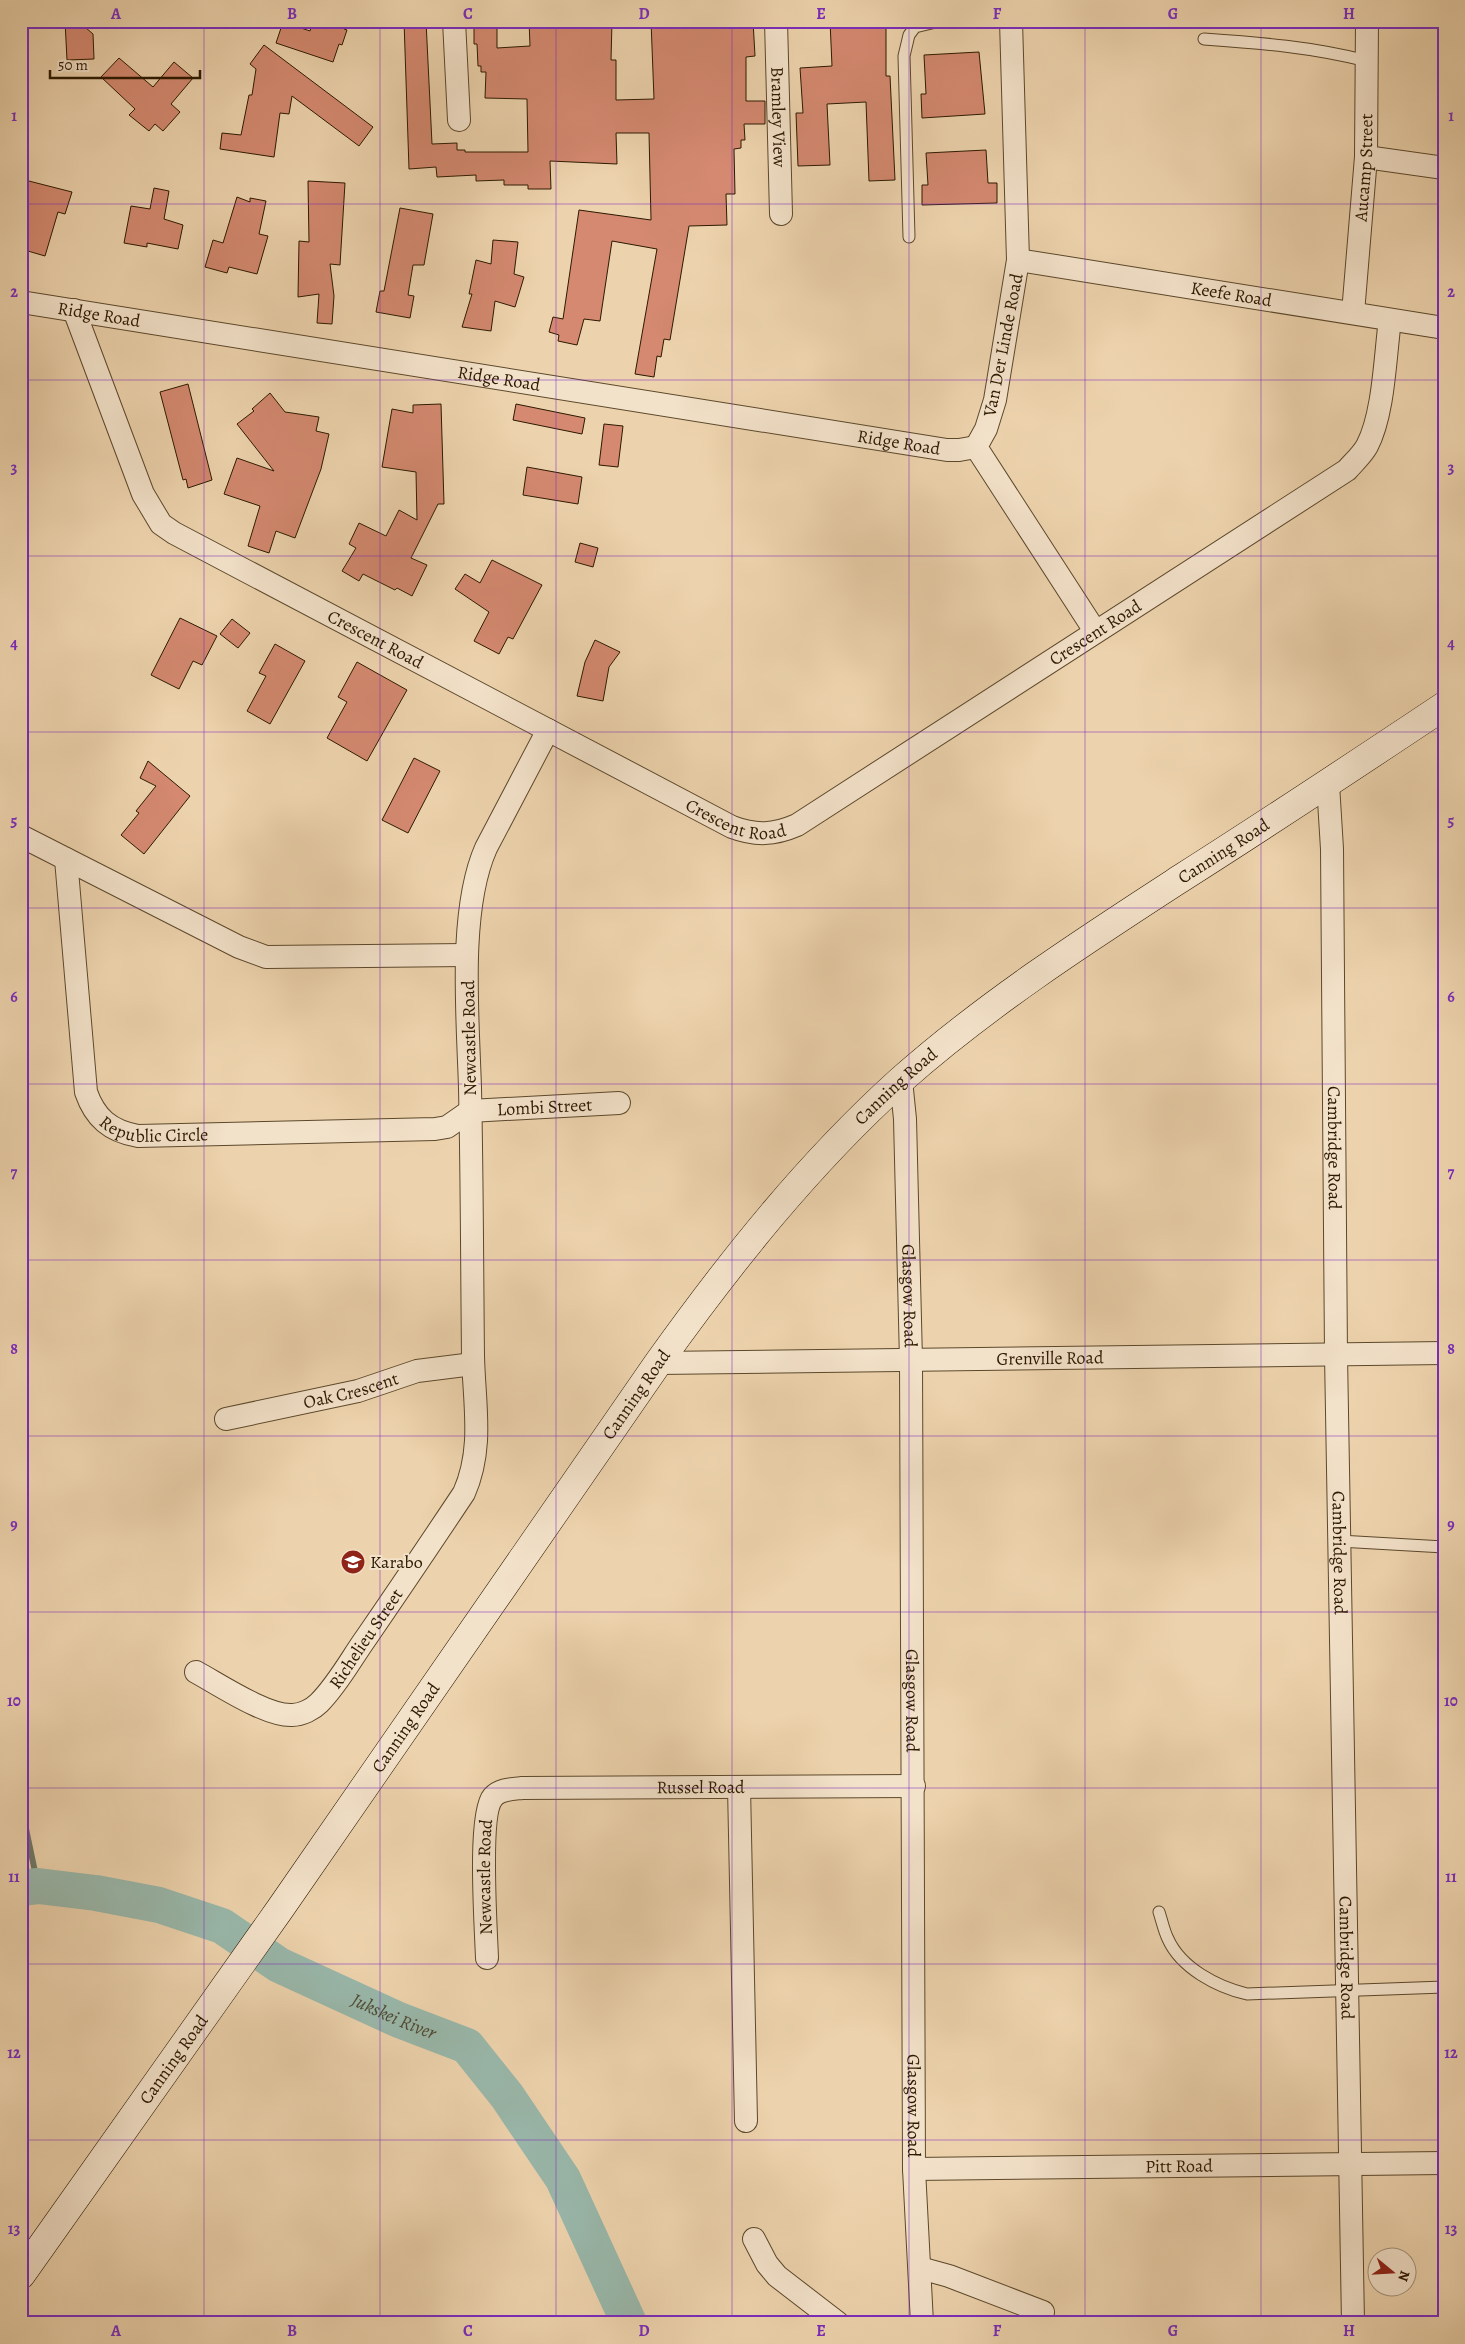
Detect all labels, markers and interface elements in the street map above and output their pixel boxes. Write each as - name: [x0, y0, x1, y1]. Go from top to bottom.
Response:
- text: A: [110, 3, 122, 25]
- text: B: [287, 3, 297, 25]
- text: C: [463, 3, 473, 25]
- text: D: [638, 3, 650, 25]
- text: E: [816, 3, 826, 25]
- text: F: [993, 3, 1002, 25]
- text: G: [1168, 3, 1178, 25]
- text: H: [1343, 3, 1355, 25]
- scale bar: [50, 48, 200, 80]
- text: 50 m: [58, 55, 88, 75]
- street label: Bramley View: [765, 66, 792, 168]
- text: 1: [11, 105, 17, 127]
- text: 1: [1448, 105, 1454, 127]
- street label: Aucamp Street: [1349, 113, 1378, 223]
- street label: Van Der Linde Road: [977, 271, 1029, 420]
- street label: Keefe Road: [1189, 276, 1274, 312]
- text: 2: [10, 281, 18, 303]
- text: 2: [1447, 281, 1455, 303]
- street label: Ridge Road: [56, 296, 143, 333]
- street label: Ridge Road: [456, 360, 543, 397]
- street label: Ridge Road: [856, 424, 942, 461]
- text: 3: [11, 457, 18, 479]
- text: 3: [1448, 457, 1455, 479]
- street label: Crescent Road: [1045, 594, 1146, 671]
- street label: Crescent Road: [323, 604, 428, 674]
- text: 4: [10, 633, 18, 655]
- text: 4: [1447, 633, 1455, 655]
- street label: Crescent Road: [682, 793, 789, 845]
- text: 5: [11, 810, 18, 832]
- text: 5: [1448, 810, 1455, 832]
- street label: Canning Road: [1173, 812, 1274, 889]
- street label: Newcastle Road: [456, 980, 482, 1096]
- text: 6: [10, 986, 18, 1008]
- text: 6: [1447, 986, 1455, 1008]
- street label: Canning Road: [849, 1042, 942, 1130]
- street label: Cambridge Road: [1322, 1086, 1347, 1210]
- street label: Lombi Street: [496, 1092, 593, 1122]
- street label: Republic Circle: [94, 1110, 209, 1148]
- text: 7: [11, 1162, 18, 1184]
- text: 7: [1448, 1162, 1455, 1184]
- street label: Glasgow Road: [896, 1244, 923, 1348]
- text: 8: [10, 1338, 18, 1360]
- text: 8: [1447, 1338, 1455, 1360]
- street label: Canning Road: [597, 1345, 676, 1444]
- street label: Grenville Road: [996, 1345, 1104, 1371]
- street label: Oak Crescent: [301, 1366, 402, 1414]
- street label: Cambridge Road: [1326, 1491, 1353, 1615]
- text: 9: [10, 1514, 18, 1536]
- text: 9: [1447, 1514, 1455, 1536]
- school or university icon: Karabo: [340, 1549, 366, 1575]
- place label: Karabo: [370, 1550, 423, 1574]
- street label: Richelieu Street: [323, 1584, 408, 1694]
- street label: Glasgow Road: [900, 1649, 924, 1753]
- street label: Canning Road: [366, 1678, 445, 1777]
- text: 10: [7, 1690, 21, 1712]
- text: 10: [1444, 1690, 1458, 1712]
- street label: Russel Road: [656, 1775, 745, 1799]
- street label: Newcastle Road: [472, 1818, 498, 1936]
- text: 11: [8, 1866, 20, 1888]
- text: 11: [1445, 1866, 1457, 1888]
- street label: Cambridge Road: [1334, 1896, 1360, 2020]
- water label: Jukskei River: [346, 1986, 441, 2047]
- street label: Canning Road: [134, 2010, 214, 2109]
- text: 12: [7, 2042, 21, 2064]
- text: 12: [1444, 2042, 1458, 2064]
- street label: Glasgow Road: [902, 2054, 926, 2158]
- street label: Pitt Road: [1145, 2154, 1213, 2178]
- text: 13: [8, 2218, 20, 2240]
- text: 13: [1445, 2218, 1457, 2240]
- north arrow: [1368, 2246, 1418, 2296]
- text: N: [1393, 2268, 1414, 2284]
- text: A: [110, 2320, 122, 2342]
- text: B: [287, 2320, 297, 2342]
- text: C: [463, 2320, 473, 2342]
- text: D: [638, 2320, 650, 2342]
- text: E: [816, 2320, 826, 2342]
- text: F: [993, 2320, 1002, 2342]
- text: G: [1168, 2320, 1178, 2342]
- text: H: [1343, 2320, 1355, 2342]

